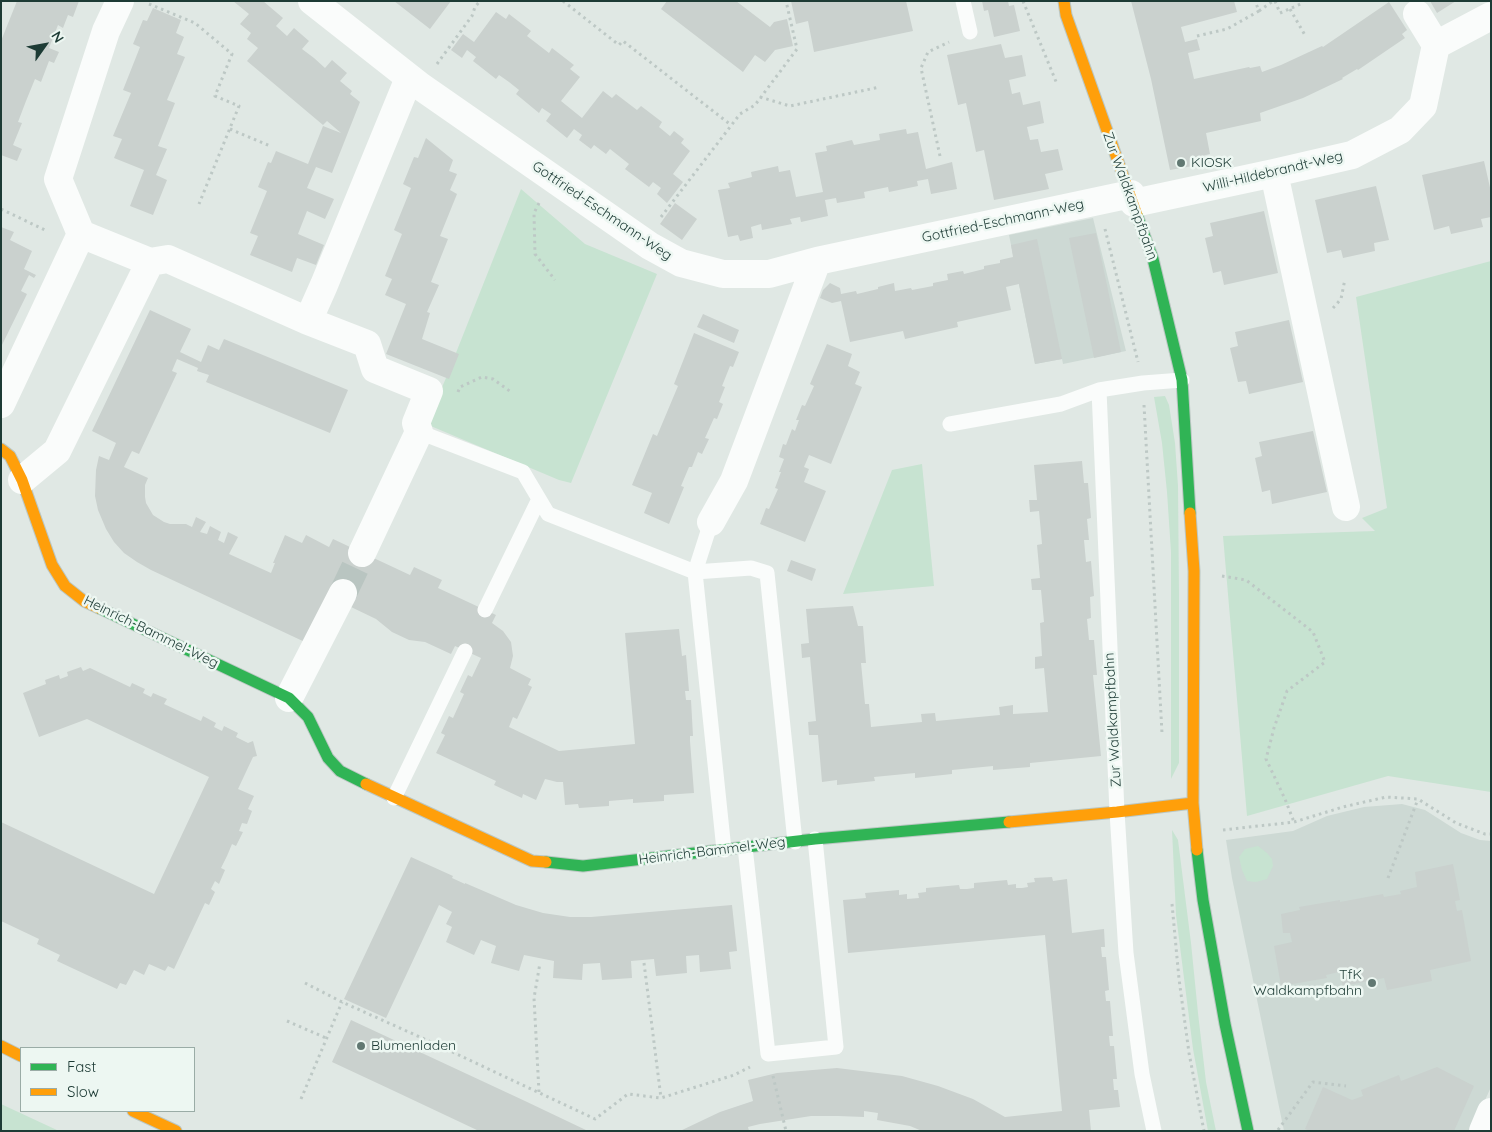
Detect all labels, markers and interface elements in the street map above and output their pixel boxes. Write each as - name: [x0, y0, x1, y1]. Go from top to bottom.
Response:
- north arrow: [20, 20, 70, 70]
- text: N: [47, 28, 68, 46]
- street label: Zur Waldkampfbahn: [1099, 130, 1161, 262]
- street label: Willi-Hildebrandt-Weg: [1202, 148, 1344, 196]
- place label: KIOSK: [1191, 155, 1232, 171]
- marker: KIOSK: [1175, 157, 1187, 169]
- street label: Gottfried-Eschmann-Weg: [529, 158, 675, 264]
- street label: Gottfried-Eschmann-Weg: [920, 196, 1086, 246]
- street label: Heinrich-Bammel-Weg: [81, 592, 221, 672]
- street label: Zur Waldkampfbahn: [1101, 652, 1125, 788]
- street label: Heinrich-Bammel-Weg: [638, 834, 786, 868]
- place label: TfK Waldkampfbahn: [1253, 967, 1362, 1000]
- marker: TfK Waldkampfbahn: [1366, 977, 1378, 989]
- place label: Blumenladen: [371, 1038, 456, 1054]
- marker: Blumenladen: [355, 1040, 367, 1052]
- legend: [20, 1047, 195, 1112]
- text: Fast: [67, 1057, 96, 1076]
- text: Slow: [67, 1082, 99, 1101]

